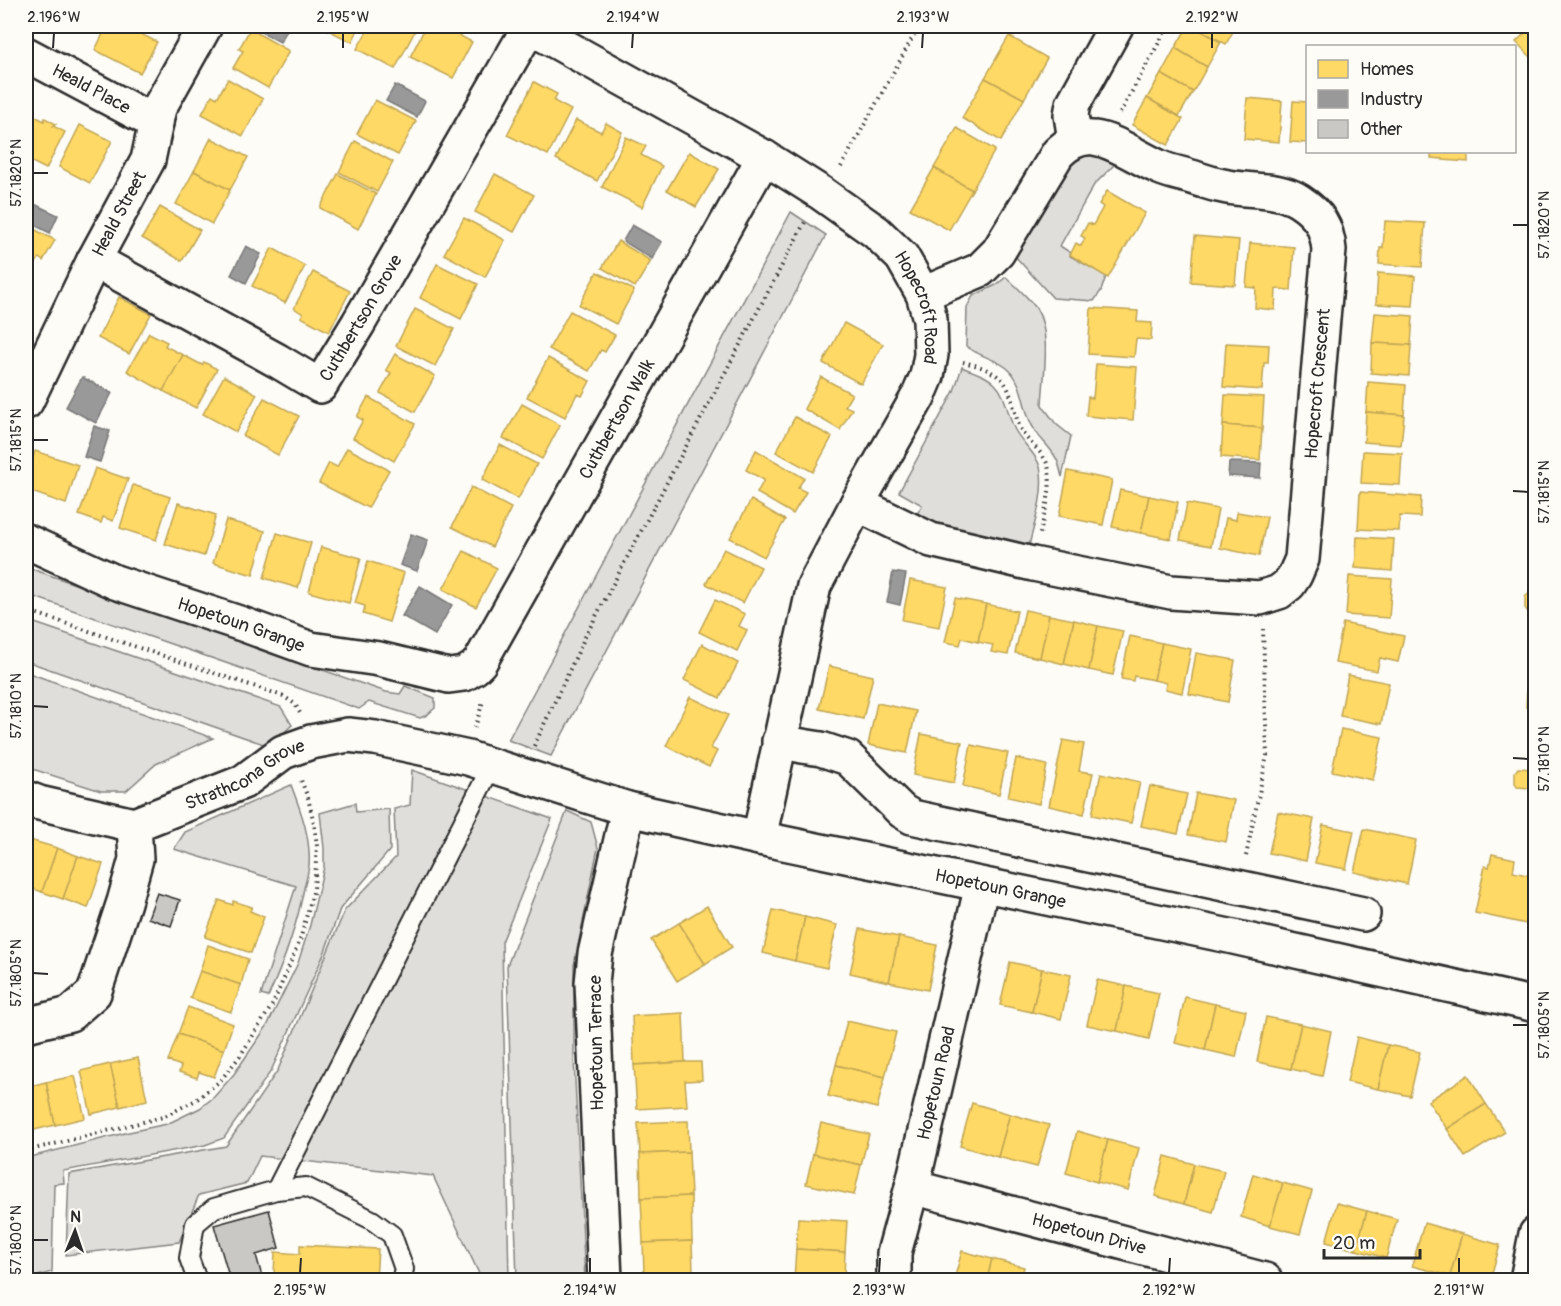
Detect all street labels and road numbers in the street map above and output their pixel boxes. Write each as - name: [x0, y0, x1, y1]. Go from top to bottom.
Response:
- street label: Heald Place: [48, 59, 134, 119]
- street label: Heald Street: [87, 167, 152, 261]
- street label: Hopecroft Road: [889, 247, 942, 366]
- street label: Cuthbertson Grove: [314, 251, 408, 386]
- street label: Hopecroft Crescent: [1300, 307, 1336, 460]
- street label: Cuthbertson Walk: [574, 355, 660, 483]
- street label: Hopetoun Grange: [174, 592, 308, 658]
- street label: Strathcona Grove: [182, 734, 308, 816]
- street label: Hopetoun Grange: [933, 864, 1068, 914]
- street label: Hopetoun Terrace: [584, 975, 609, 1111]
- street label: Hopetoun Road: [912, 1024, 961, 1142]
- street label: Hopetoun Drive: [1029, 1208, 1149, 1260]

